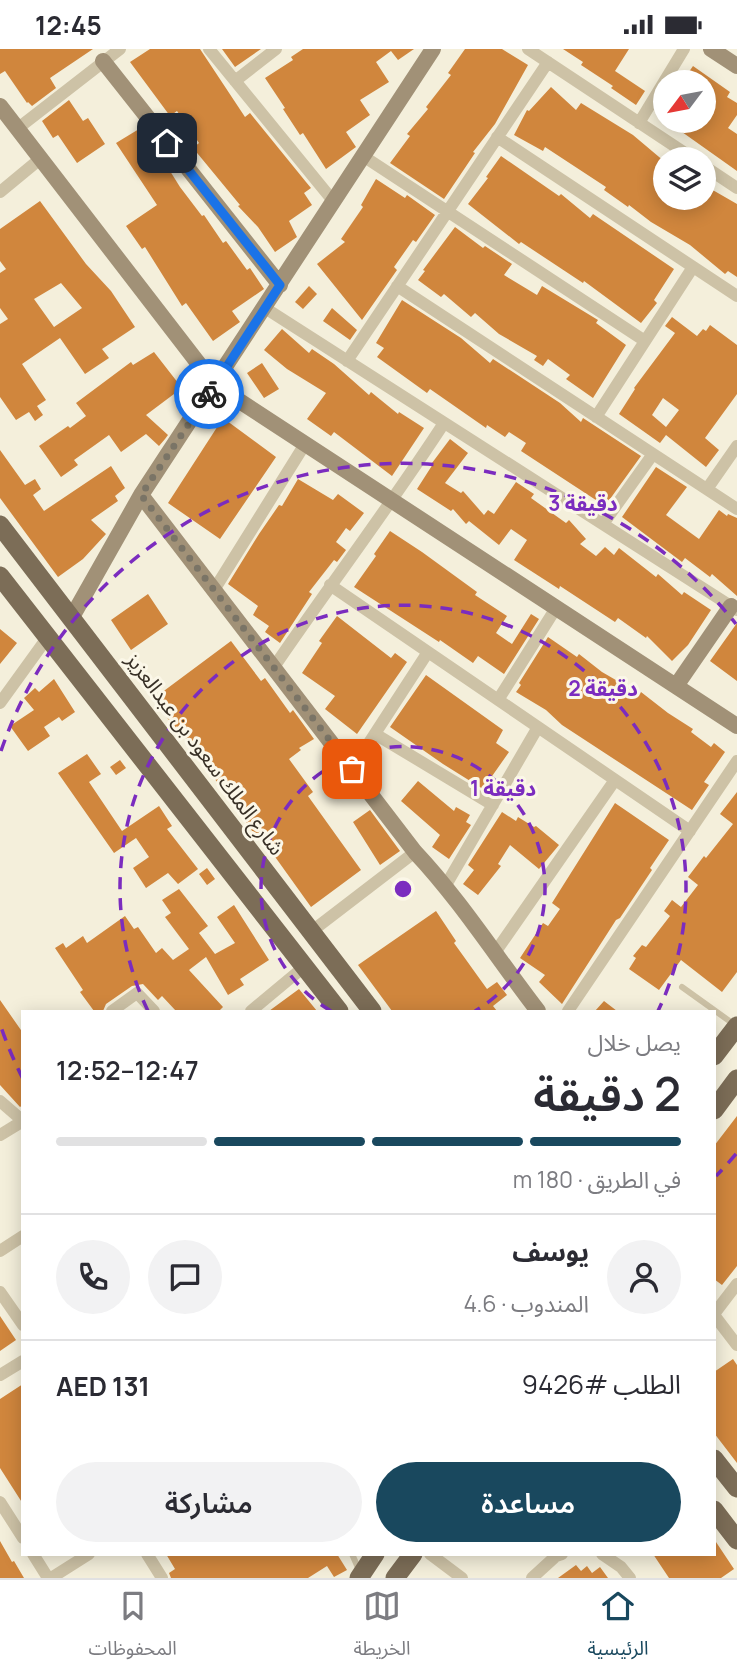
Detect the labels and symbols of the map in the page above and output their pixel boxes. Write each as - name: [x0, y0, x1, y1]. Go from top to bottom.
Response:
- north arrow: [653, 70, 716, 133]
- pin: [137, 113, 197, 173]
- courier: [174, 359, 244, 429]
- text: 3 دقيقة: [548, 489, 618, 517]
- street label: شارع الملك سعود بن عبدالعزيز: [118, 646, 291, 862]
- text: 2 دقيقة: [568, 674, 638, 702]
- pin: [322, 739, 382, 799]
- text: 1 دقيقة: [470, 774, 536, 802]
- centre of rings: [391, 877, 415, 901]

